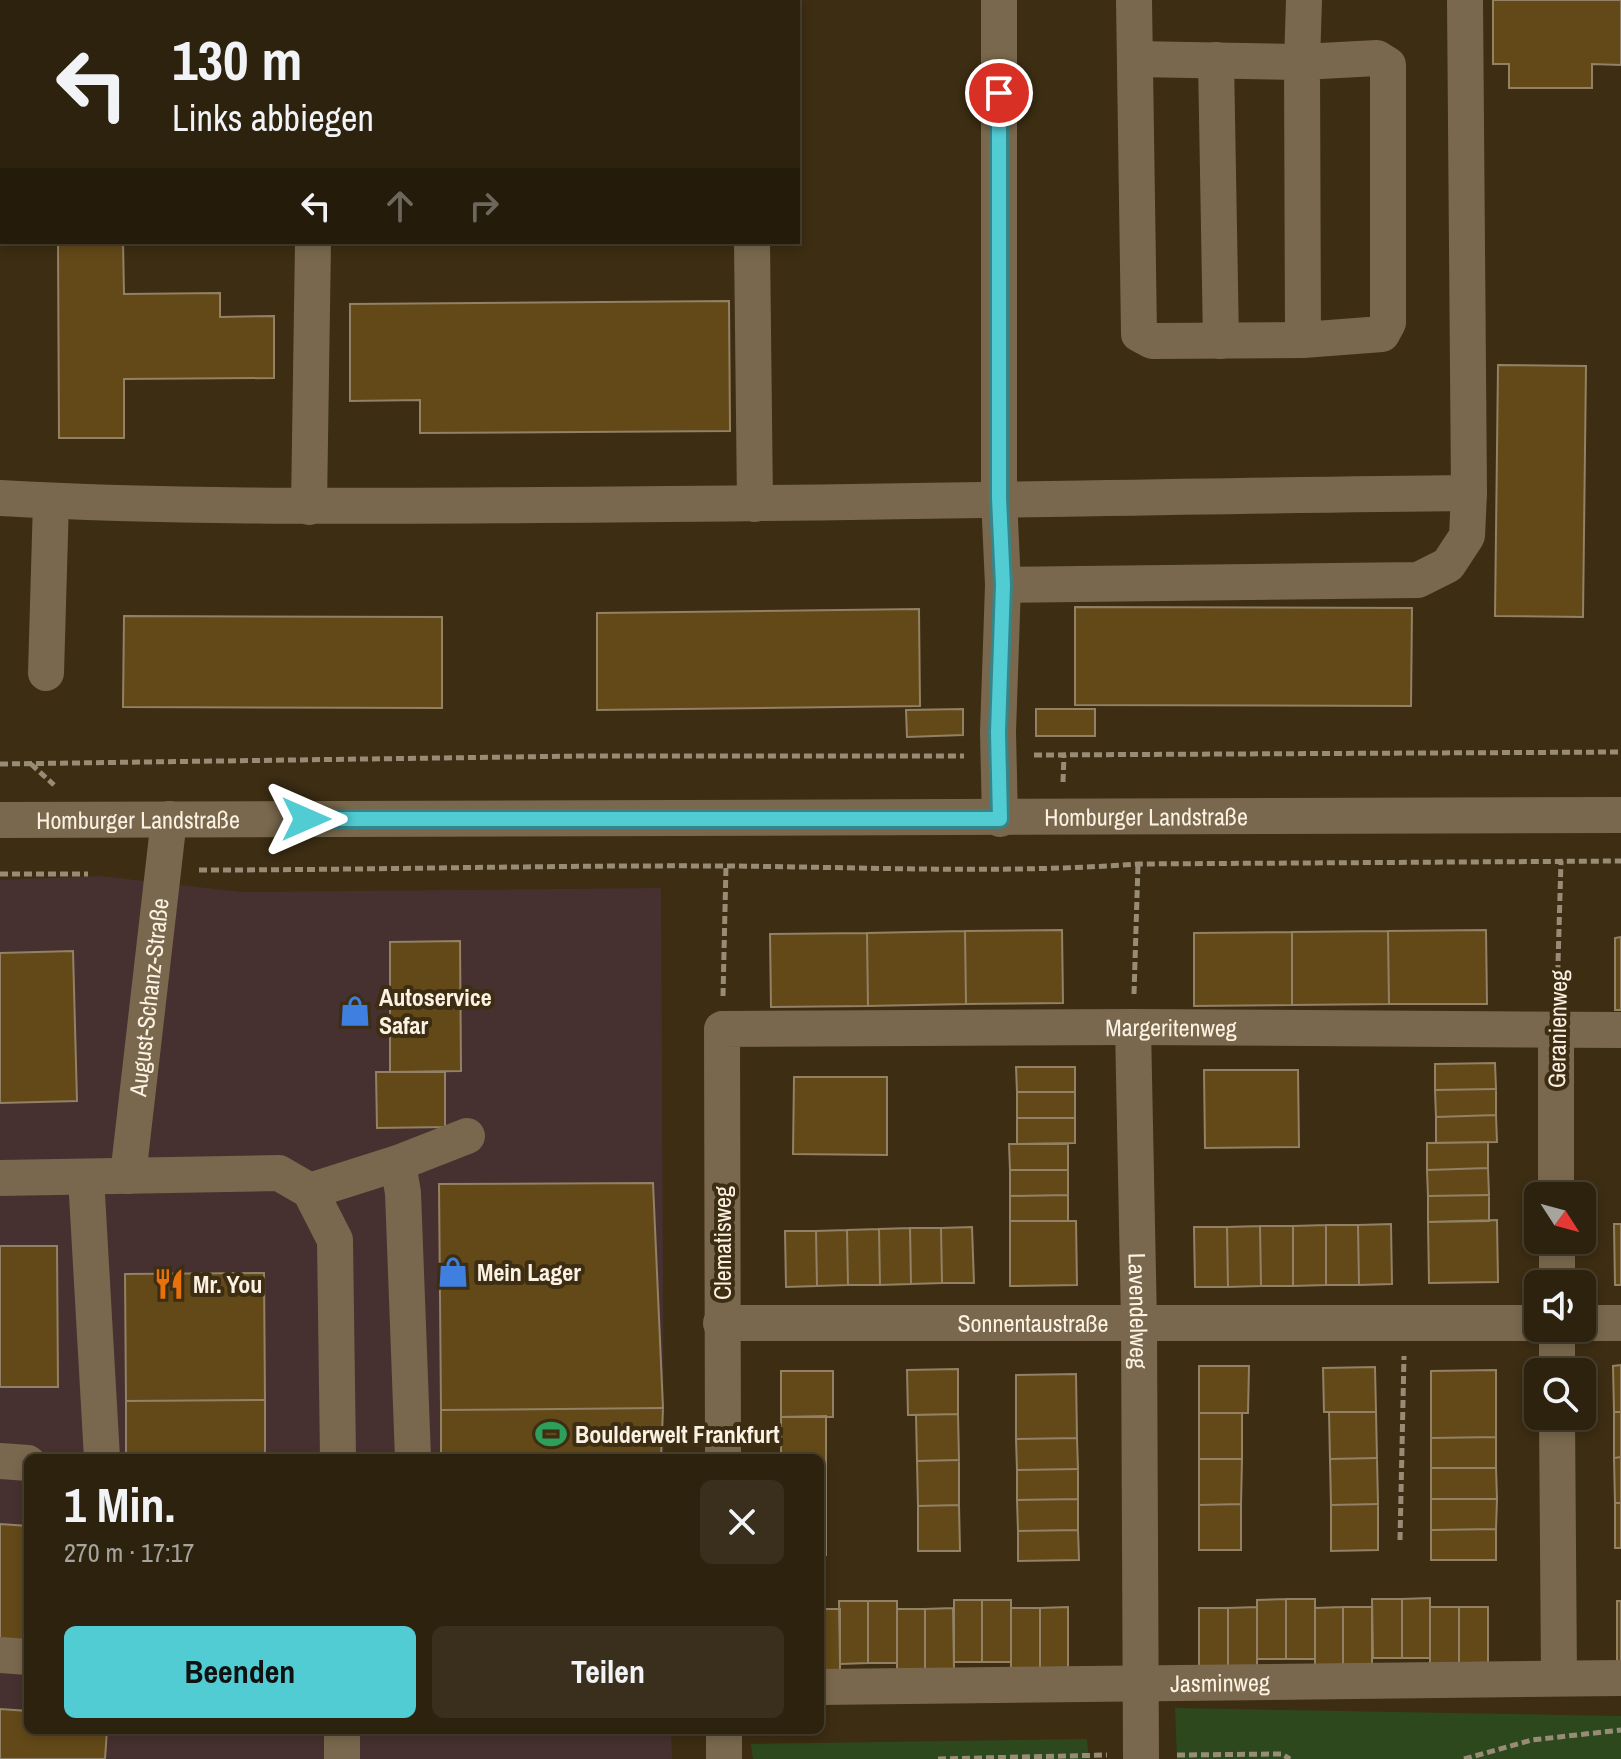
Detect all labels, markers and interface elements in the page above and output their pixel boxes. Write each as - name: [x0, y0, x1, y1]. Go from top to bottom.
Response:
- text: 130 m: [172, 22, 302, 97]
- icon: left: [40, 32, 144, 136]
- pin: [965, 59, 1033, 127]
- icon: arrive: [977, 71, 1021, 115]
- text: Links abbiegen: [172, 94, 374, 142]
- icon: left: [294, 184, 338, 228]
- icon: ahead: [378, 184, 422, 228]
- icon: right: [462, 184, 506, 228]
- position arrow: [264, 777, 348, 861]
- street label: Homburger Landstraße: [1044, 800, 1248, 833]
- street label: Homburger Landstraße: [36, 803, 240, 836]
- street label: August-Schanz-Straße: [121, 896, 176, 1099]
- street label: Geranienweg: [1540, 970, 1574, 1088]
- place label: Autoservice Safar: [379, 981, 492, 1041]
- shop icon: Autoservice Safar: [338, 994, 372, 1028]
- street label: Margeritenweg: [1105, 1011, 1237, 1044]
- north arrow: [1524, 1182, 1596, 1254]
- map controls: [1524, 1182, 1596, 1430]
- street label: Clematisweg: [706, 1186, 738, 1300]
- street label: Lavendelweg: [1122, 1253, 1155, 1369]
- shop icon: Mein Lager: [436, 1255, 470, 1289]
- place label: Mein Lager: [477, 1256, 581, 1288]
- restaurant icon: Mr. You: [152, 1267, 186, 1301]
- place label: Mr. You: [193, 1268, 262, 1300]
- button: sound: [1524, 1270, 1596, 1342]
- street label: Sonnentaustraße: [957, 1307, 1109, 1339]
- button: search: [1524, 1358, 1596, 1430]
- sports icon: Boulderwelt Frankfurt: [534, 1417, 568, 1451]
- place label: Boulderwelt Frankfurt: [575, 1418, 780, 1450]
- text: 1 Min.: [64, 1472, 176, 1537]
- button: close: [700, 1480, 784, 1564]
- text: 270 m · 17:17: [64, 1535, 194, 1570]
- button: Beenden: [64, 1626, 416, 1718]
- button: Teilen: [432, 1626, 784, 1718]
- street label: Jasminweg: [1170, 1666, 1270, 1699]

